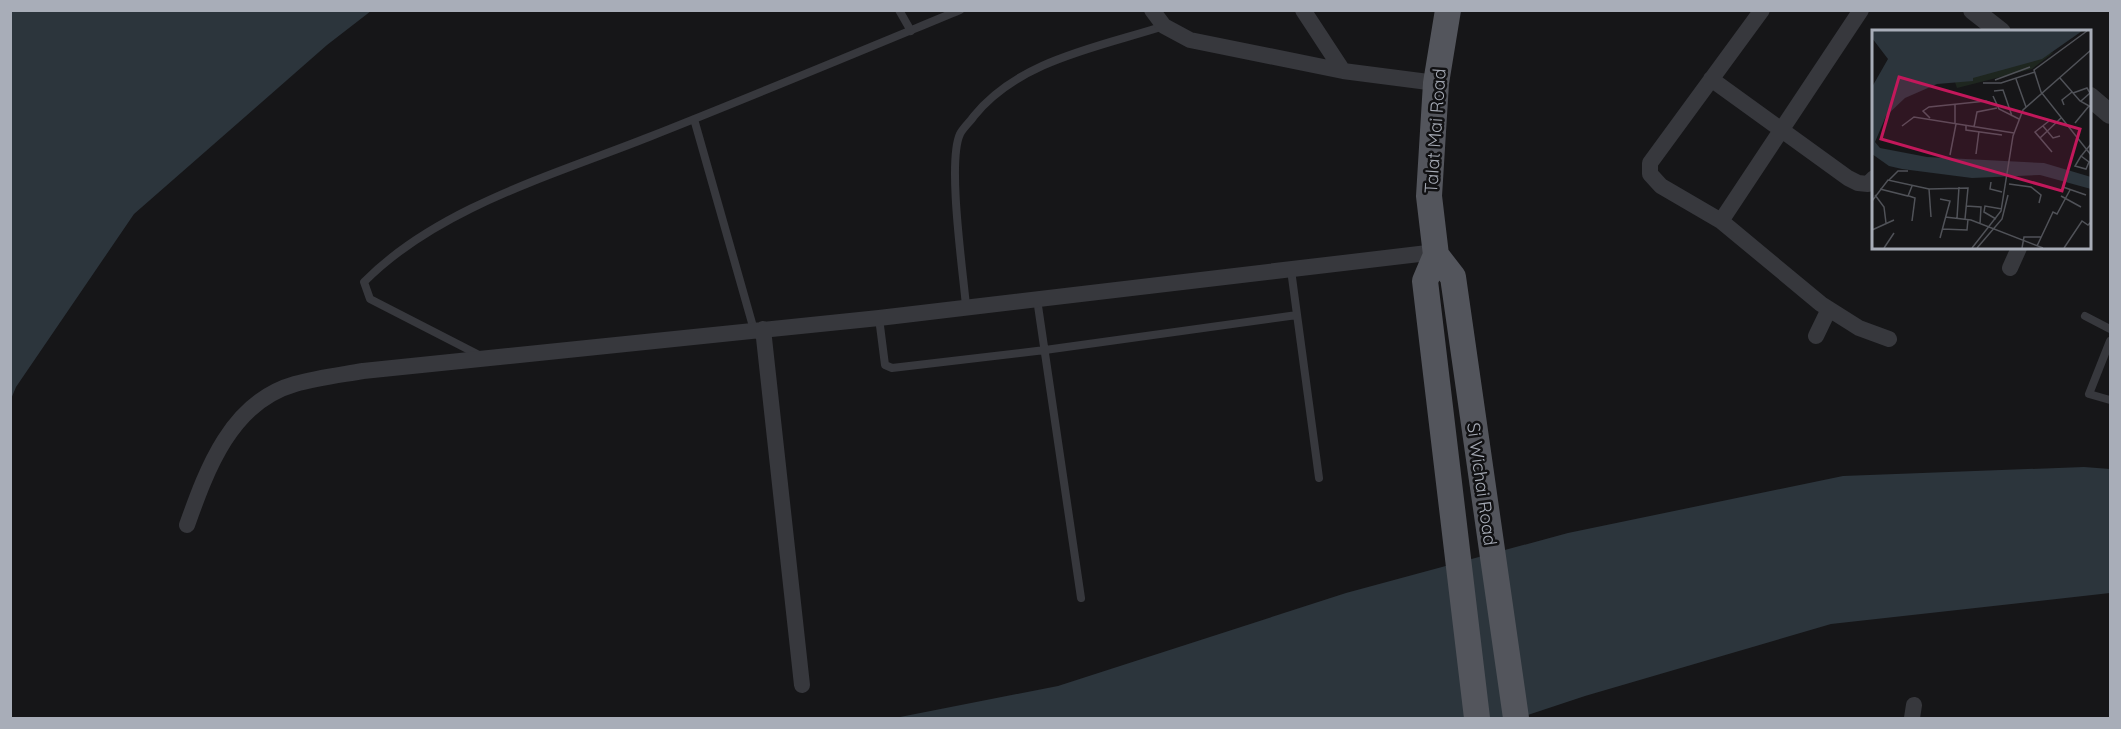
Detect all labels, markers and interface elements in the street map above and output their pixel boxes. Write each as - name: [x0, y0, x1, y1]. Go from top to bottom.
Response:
- inset map: [1872, 30, 2091, 249]
- street label: Talat Mai Road: [1419, 68, 1451, 194]
- street label: Si Wichai Road: [1462, 421, 1502, 547]

